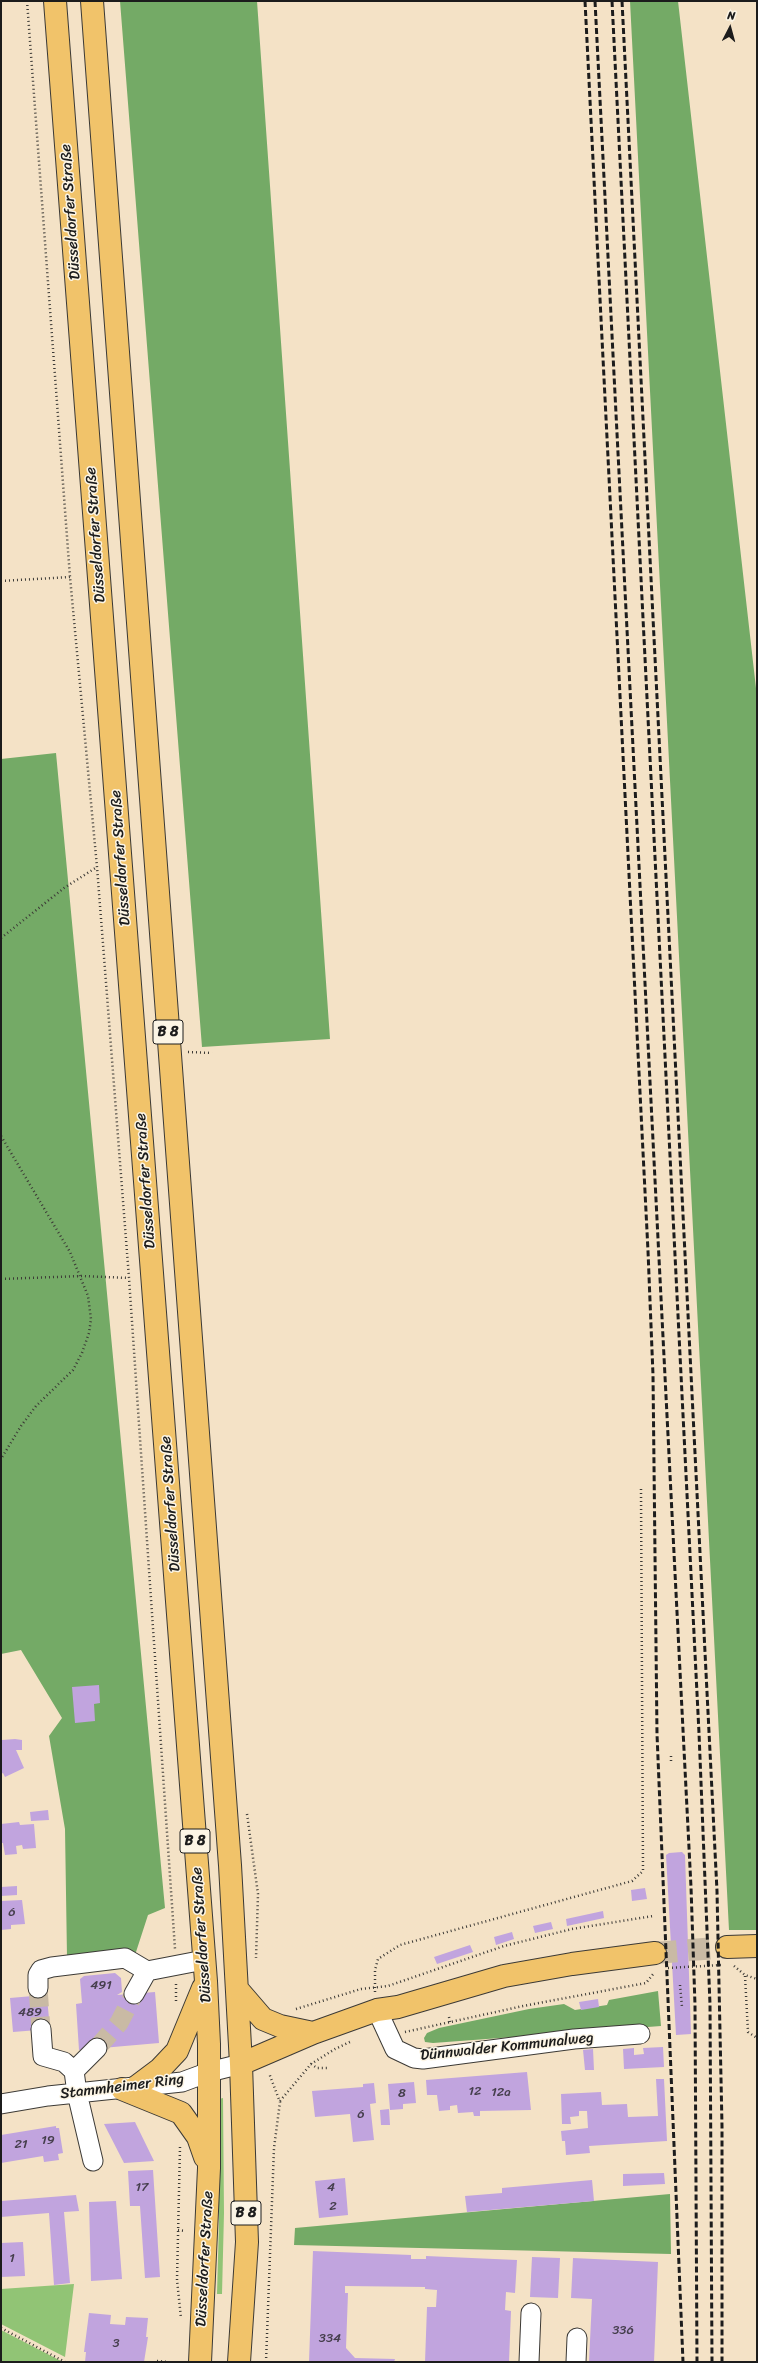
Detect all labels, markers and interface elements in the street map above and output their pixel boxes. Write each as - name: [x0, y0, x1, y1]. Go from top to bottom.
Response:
- text: N: [727, 6, 736, 25]
- north arrow: [710, 8, 750, 48]
- street label: Düsseldorfer Straße: [57, 144, 85, 280]
- street label: Düsseldorfer Straße: [82, 467, 110, 603]
- street label: Düsseldorfer Straße: [107, 790, 135, 926]
- road number: B 8: [153, 1020, 183, 1044]
- street label: Düsseldorfer Straße: [132, 1113, 160, 1249]
- street label: Düsseldorfer Straße: [157, 1436, 185, 1572]
- road number: B 8: [180, 1829, 210, 1853]
- street label: Düsseldorfer Straße: [188, 1867, 216, 2003]
- house number: 6: [8, 1905, 16, 1921]
- house number: 491: [90, 1978, 112, 1994]
- house number: 489: [18, 2005, 42, 2021]
- street label: Dünnwalder Kommunalweg: [419, 2029, 595, 2065]
- street label: Stammheimer Ring: [59, 2070, 185, 2104]
- house number: 12: [468, 2084, 482, 2100]
- house number: 12a: [491, 2085, 511, 2101]
- house number: 8: [398, 2086, 406, 2102]
- house number: 6: [357, 2107, 365, 2123]
- house number: 19: [41, 2133, 55, 2149]
- house number: 21: [14, 2137, 28, 2153]
- house number: 17: [136, 2180, 148, 2196]
- house number: 4: [327, 2180, 335, 2196]
- street label: Düsseldorfer Straße: [192, 2191, 218, 2327]
- house number: 2: [329, 2199, 337, 2215]
- road number: B 8: [231, 2201, 261, 2225]
- house number: 1: [9, 2251, 15, 2267]
- house number: 336: [612, 2323, 634, 2339]
- house number: 334: [319, 2331, 341, 2347]
- house number: 3: [112, 2336, 120, 2352]

